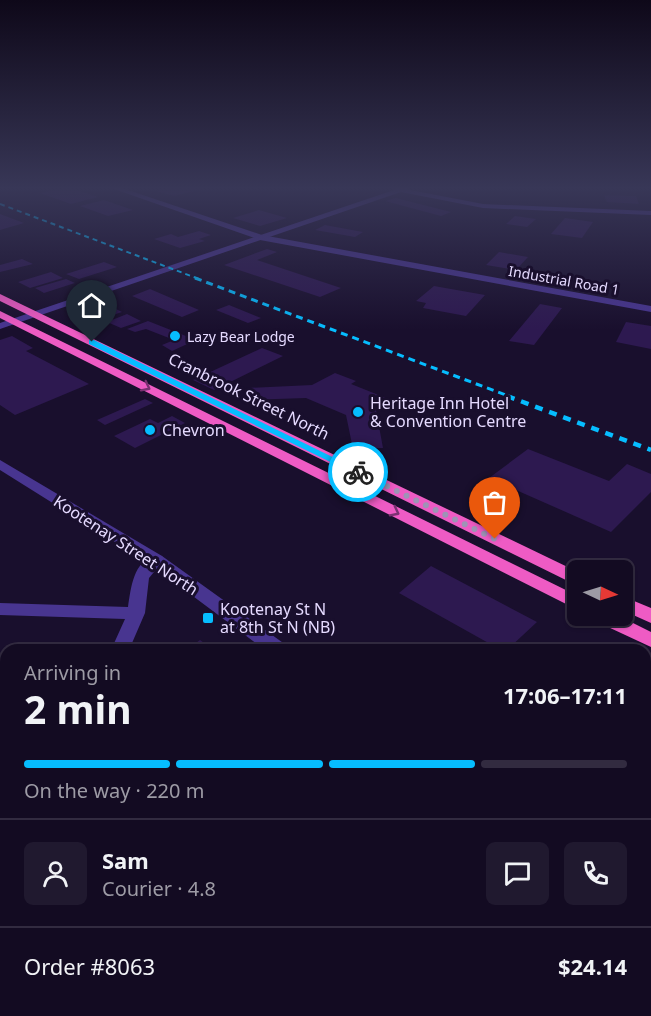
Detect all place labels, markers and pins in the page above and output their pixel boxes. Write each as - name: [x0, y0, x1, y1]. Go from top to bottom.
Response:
- pin: [66, 280, 117, 342]
- place label: Lazy Bear Lodge: [187, 327, 295, 346]
- marker: Lazy Bear Lodge: [168, 329, 182, 343]
- place label: Heritage Inn Hotel & Convention Centre: [370, 392, 526, 432]
- marker: Heritage Inn Hotel & Convention Centre: [351, 405, 365, 419]
- place label: Chevron: [162, 419, 225, 441]
- marker: Chevron: [143, 423, 157, 437]
- pin: [469, 477, 520, 539]
- place label: Kootenay St N at 8th St N (NB): [220, 598, 335, 638]
- marker: Kootenay St N at 8th St N (NB): [201, 611, 215, 625]

